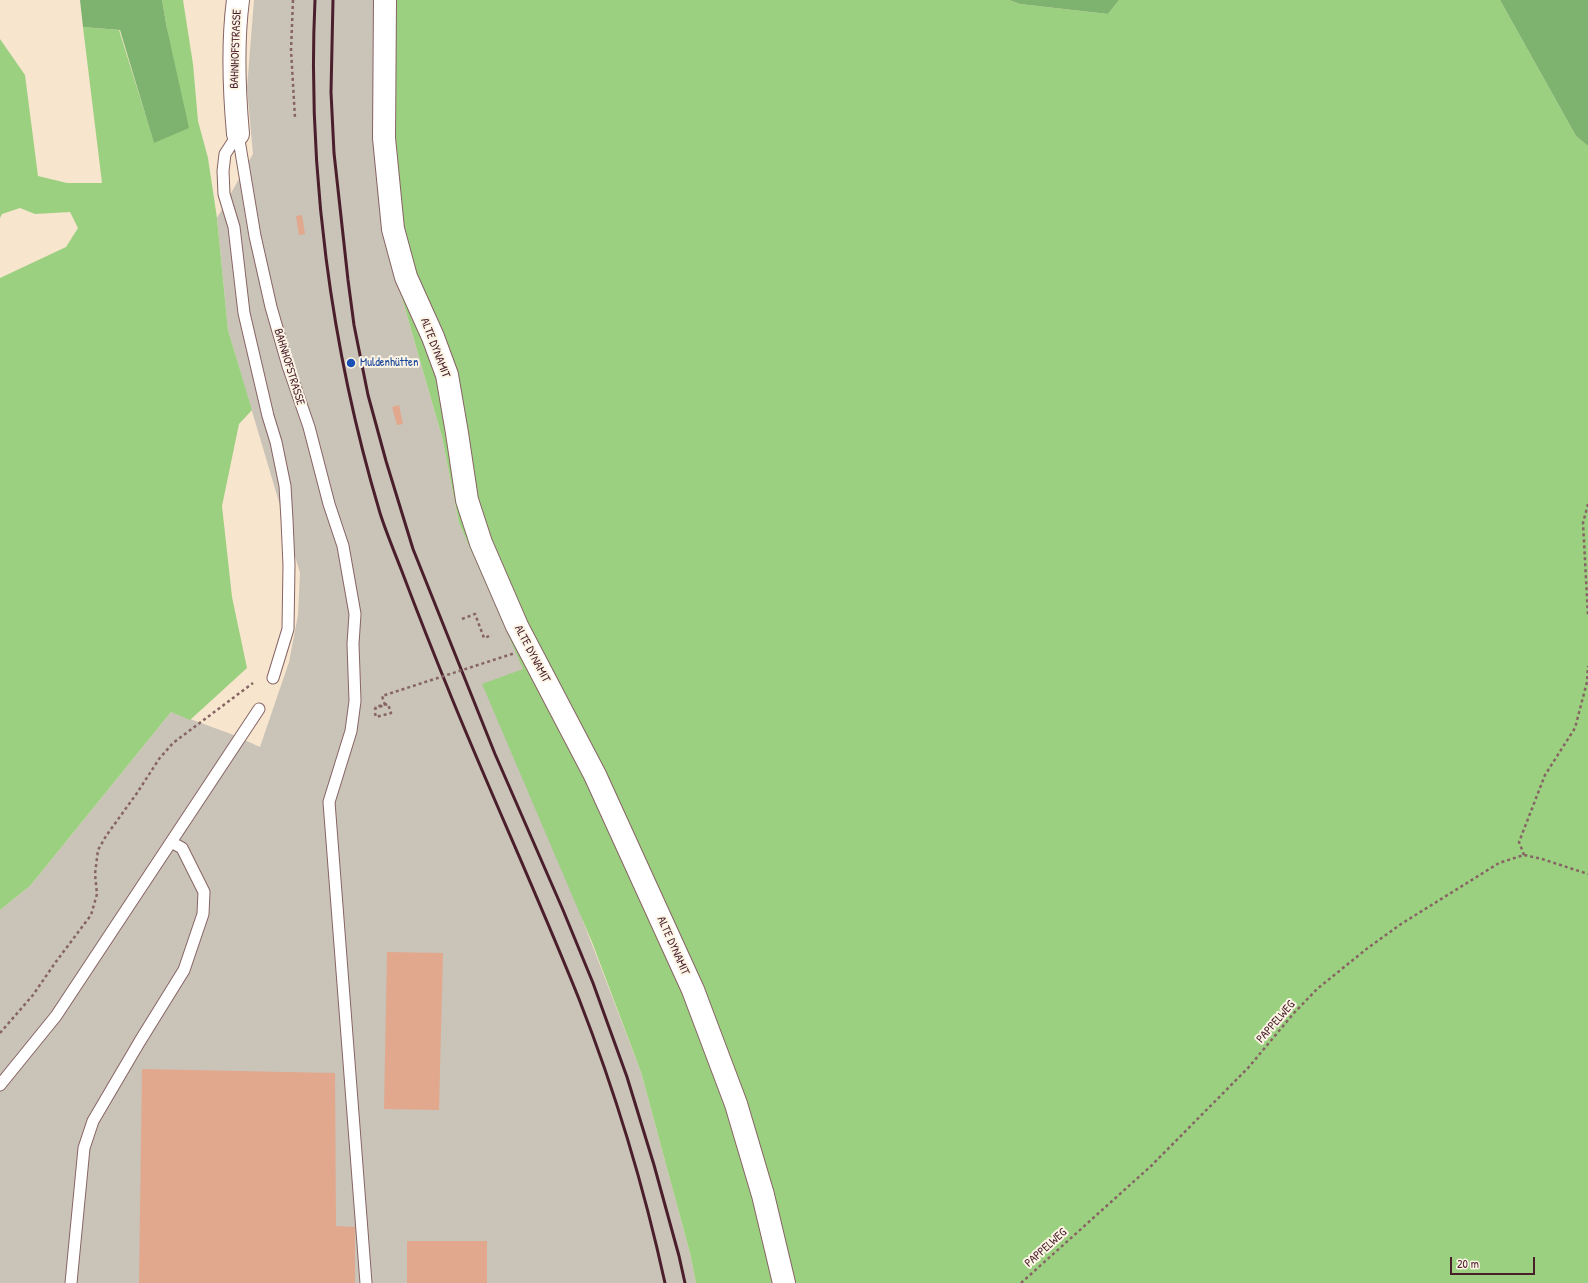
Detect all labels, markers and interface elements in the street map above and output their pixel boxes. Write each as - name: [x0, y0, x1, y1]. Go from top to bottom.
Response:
- street label: BAHNHOFSTRASSE: [227, 9, 245, 89]
- street label: ALTE DYNAMIT: [417, 316, 453, 380]
- street label: BAHNHOFSTRASSE: [270, 327, 308, 407]
- place label: Muldenhütten: [360, 356, 418, 370]
- marker: Muldenhütten: [345, 357, 357, 369]
- street label: ALTE DYNAMIT: [511, 623, 553, 685]
- street label: ALTE DYNAMIT: [654, 914, 692, 978]
- street label: PAPPELWEG: [1254, 998, 1298, 1046]
- street label: PAPPELWEG: [1022, 1225, 1070, 1271]
- scale bar: [1452, 1249, 1537, 1275]
- text: 20 m: [1457, 1255, 1479, 1272]

